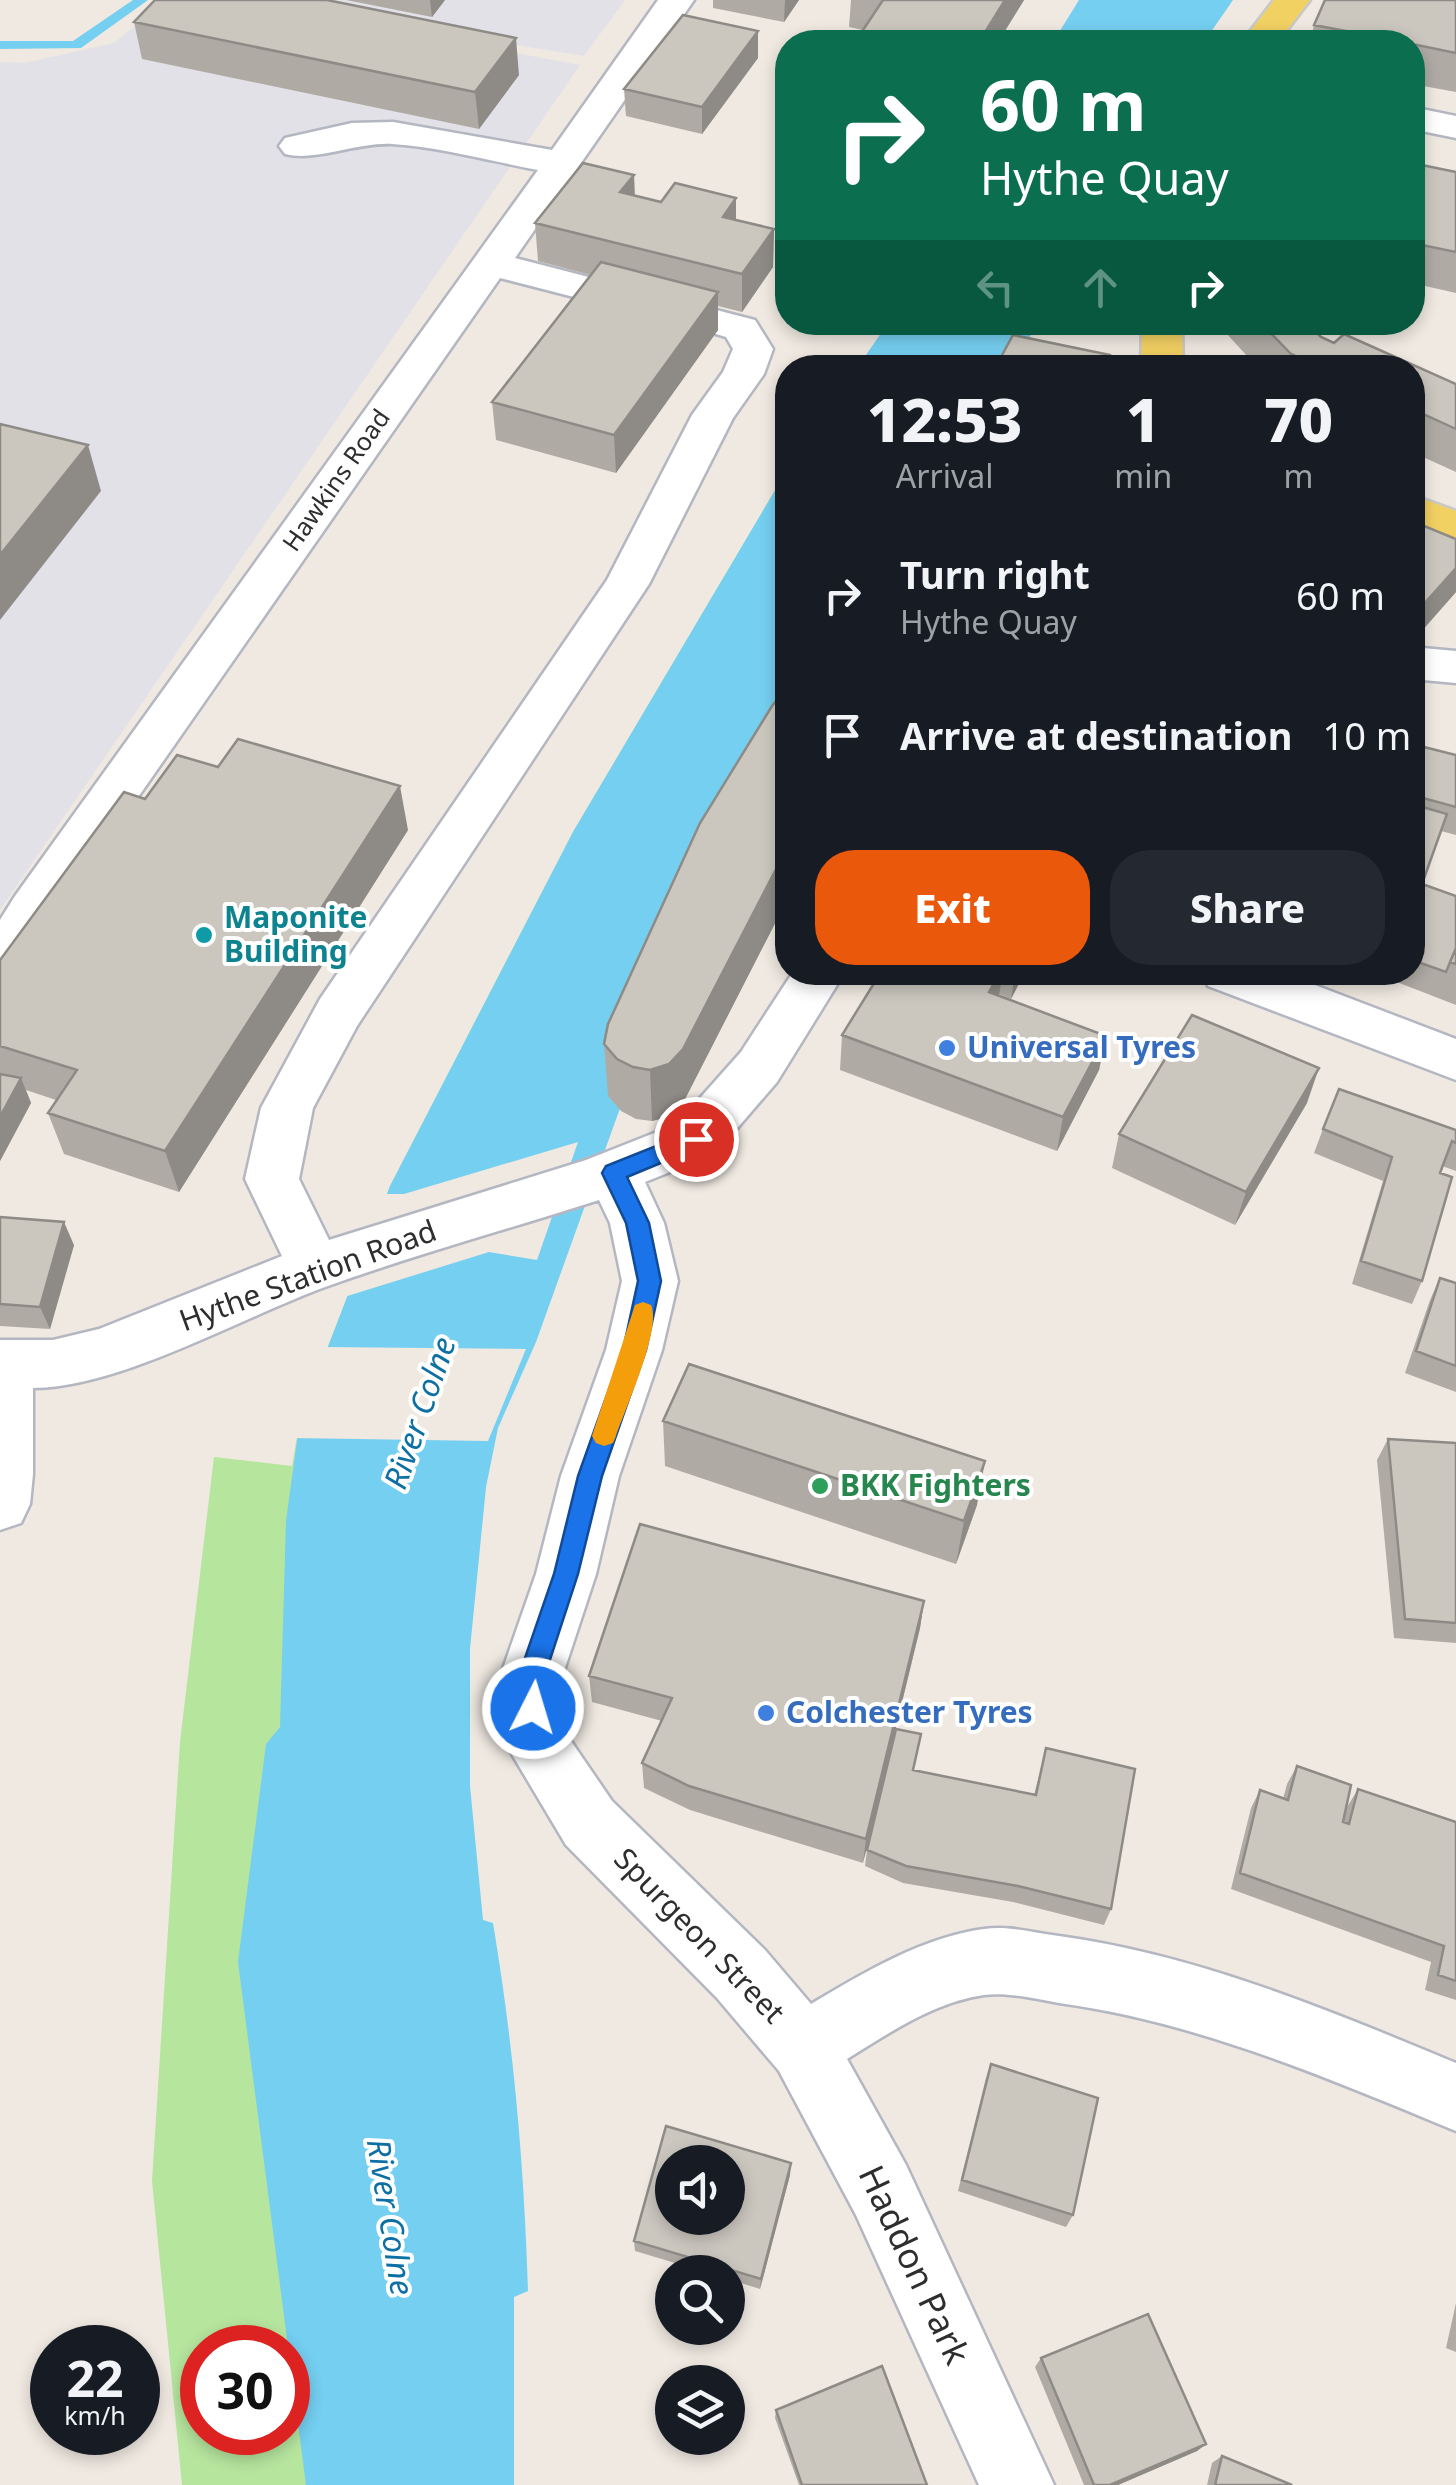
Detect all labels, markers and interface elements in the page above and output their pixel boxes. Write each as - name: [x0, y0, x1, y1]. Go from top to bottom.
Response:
- text: 60 m: [980, 56, 1147, 152]
- icon: right: [815, 70, 945, 200]
- text: Hythe Quay: [980, 147, 1229, 208]
- icon: left: [968, 260, 1023, 315]
- icon: ahead: [1073, 260, 1128, 315]
- icon: right: [1178, 260, 1233, 315]
- text: 12:53: [867, 378, 1023, 460]
- text: 1: [1126, 378, 1161, 460]
- text: 70: [1264, 378, 1333, 460]
- street label: Hawkins Road: [274, 402, 397, 557]
- text: Arrival: [896, 454, 993, 497]
- text: min: [1114, 454, 1172, 497]
- text: m: [1284, 454, 1314, 497]
- text: Turn right: [900, 548, 1090, 600]
- icon: right: [815, 568, 870, 623]
- text: 60 m: [1296, 569, 1385, 621]
- text: Hythe Quay: [900, 600, 1077, 643]
- icon: arrive: [815, 708, 870, 763]
- text: Arrive at destination: [900, 709, 1292, 761]
- text: 10 m: [1322, 709, 1411, 761]
- button: Exit: [815, 850, 1090, 965]
- button: Share: [1110, 850, 1385, 965]
- place label: Maponite Building: [224, 896, 367, 971]
- marker: Maponite Building: [193, 924, 215, 946]
- place label: Universal Tyres: [967, 1026, 1196, 1067]
- marker: Universal Tyres: [936, 1037, 958, 1059]
- pin: [654, 1097, 739, 1182]
- icon: arrive: [669, 1112, 724, 1167]
- street label: Hythe Station Road: [173, 1209, 442, 1340]
- water label: River Colne: [373, 1331, 465, 1494]
- place label: BKK Fighters: [840, 1464, 1031, 1505]
- marker: BKK Fighters: [809, 1475, 831, 1497]
- position arrow: [481, 1656, 585, 1760]
- place label: Colchester Tyres: [786, 1691, 1033, 1732]
- marker: Colchester Tyres: [755, 1702, 777, 1724]
- street label: Spurgeon Street: [606, 1838, 795, 2032]
- water label: River Colne: [358, 2135, 425, 2298]
- map controls: [655, 2145, 745, 2455]
- button: sound: [655, 2145, 745, 2235]
- street label: Haddon Park: [849, 2157, 982, 2372]
- button: search: [655, 2255, 745, 2345]
- speed limit sign: 30: [180, 2325, 310, 2455]
- text: 22: [66, 2344, 124, 2412]
- button: layers: [655, 2365, 745, 2455]
- text: km/h: [64, 2398, 126, 2432]

